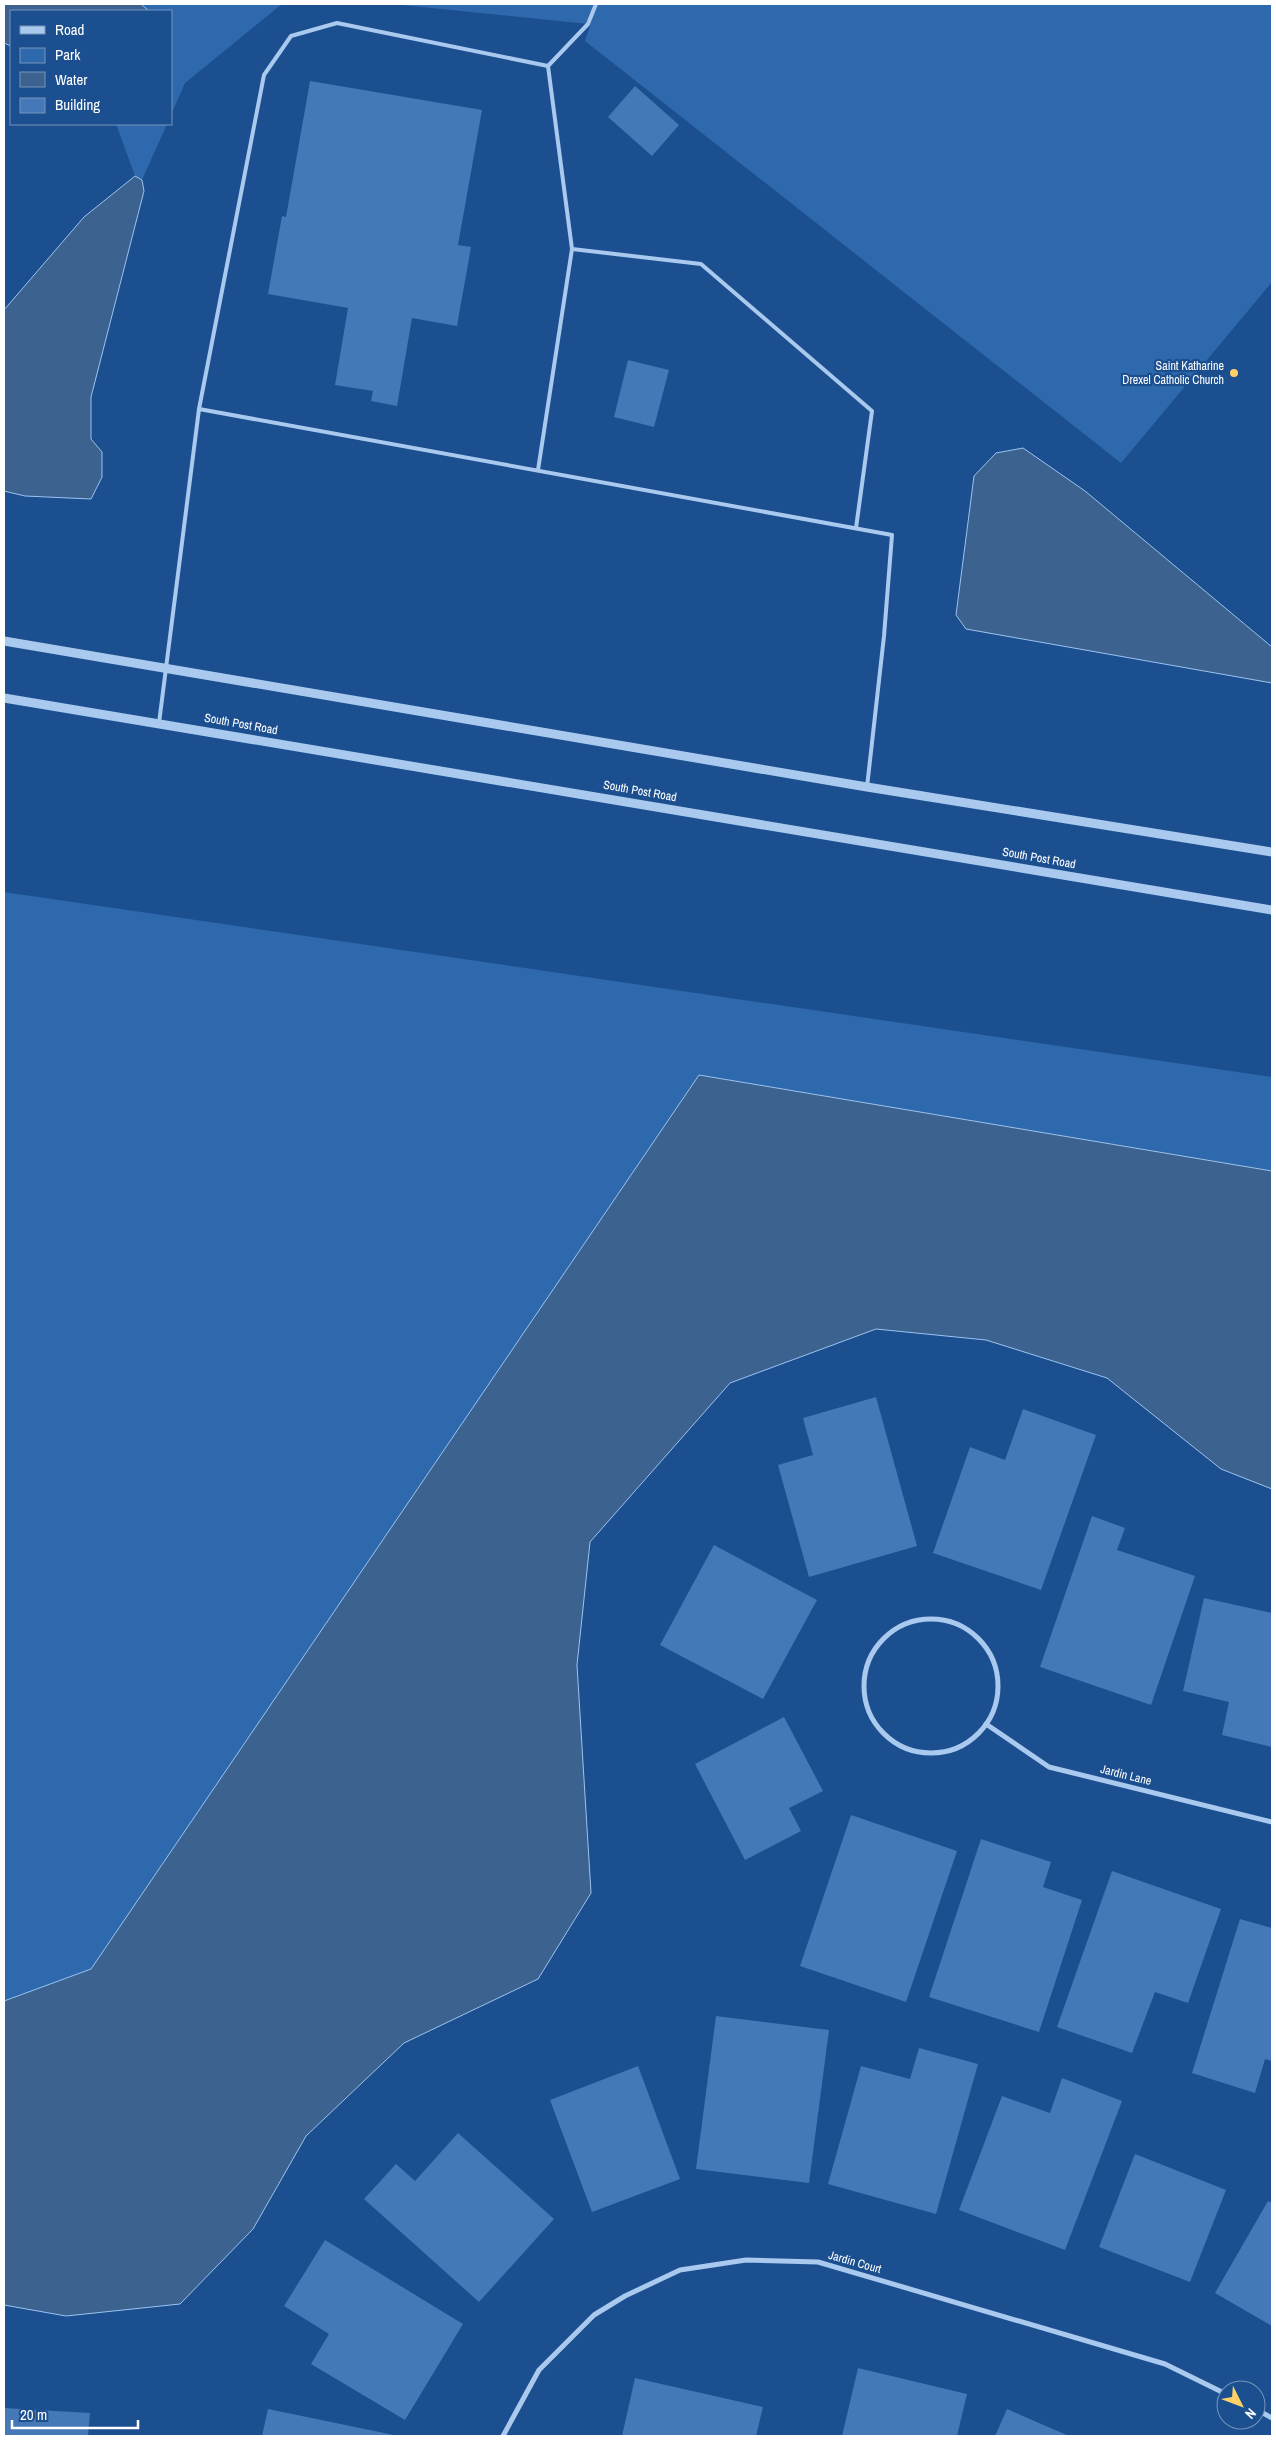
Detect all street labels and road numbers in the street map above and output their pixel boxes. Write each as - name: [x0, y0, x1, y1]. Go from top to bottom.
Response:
- street label: South Post Road: [203, 710, 279, 738]
- street label: South Post Road: [602, 777, 678, 805]
- street label: South Post Road: [1001, 844, 1077, 872]
- street label: Jardin Lane: [1099, 1761, 1153, 1789]
- street label: Jardin Court: [827, 2247, 883, 2277]

